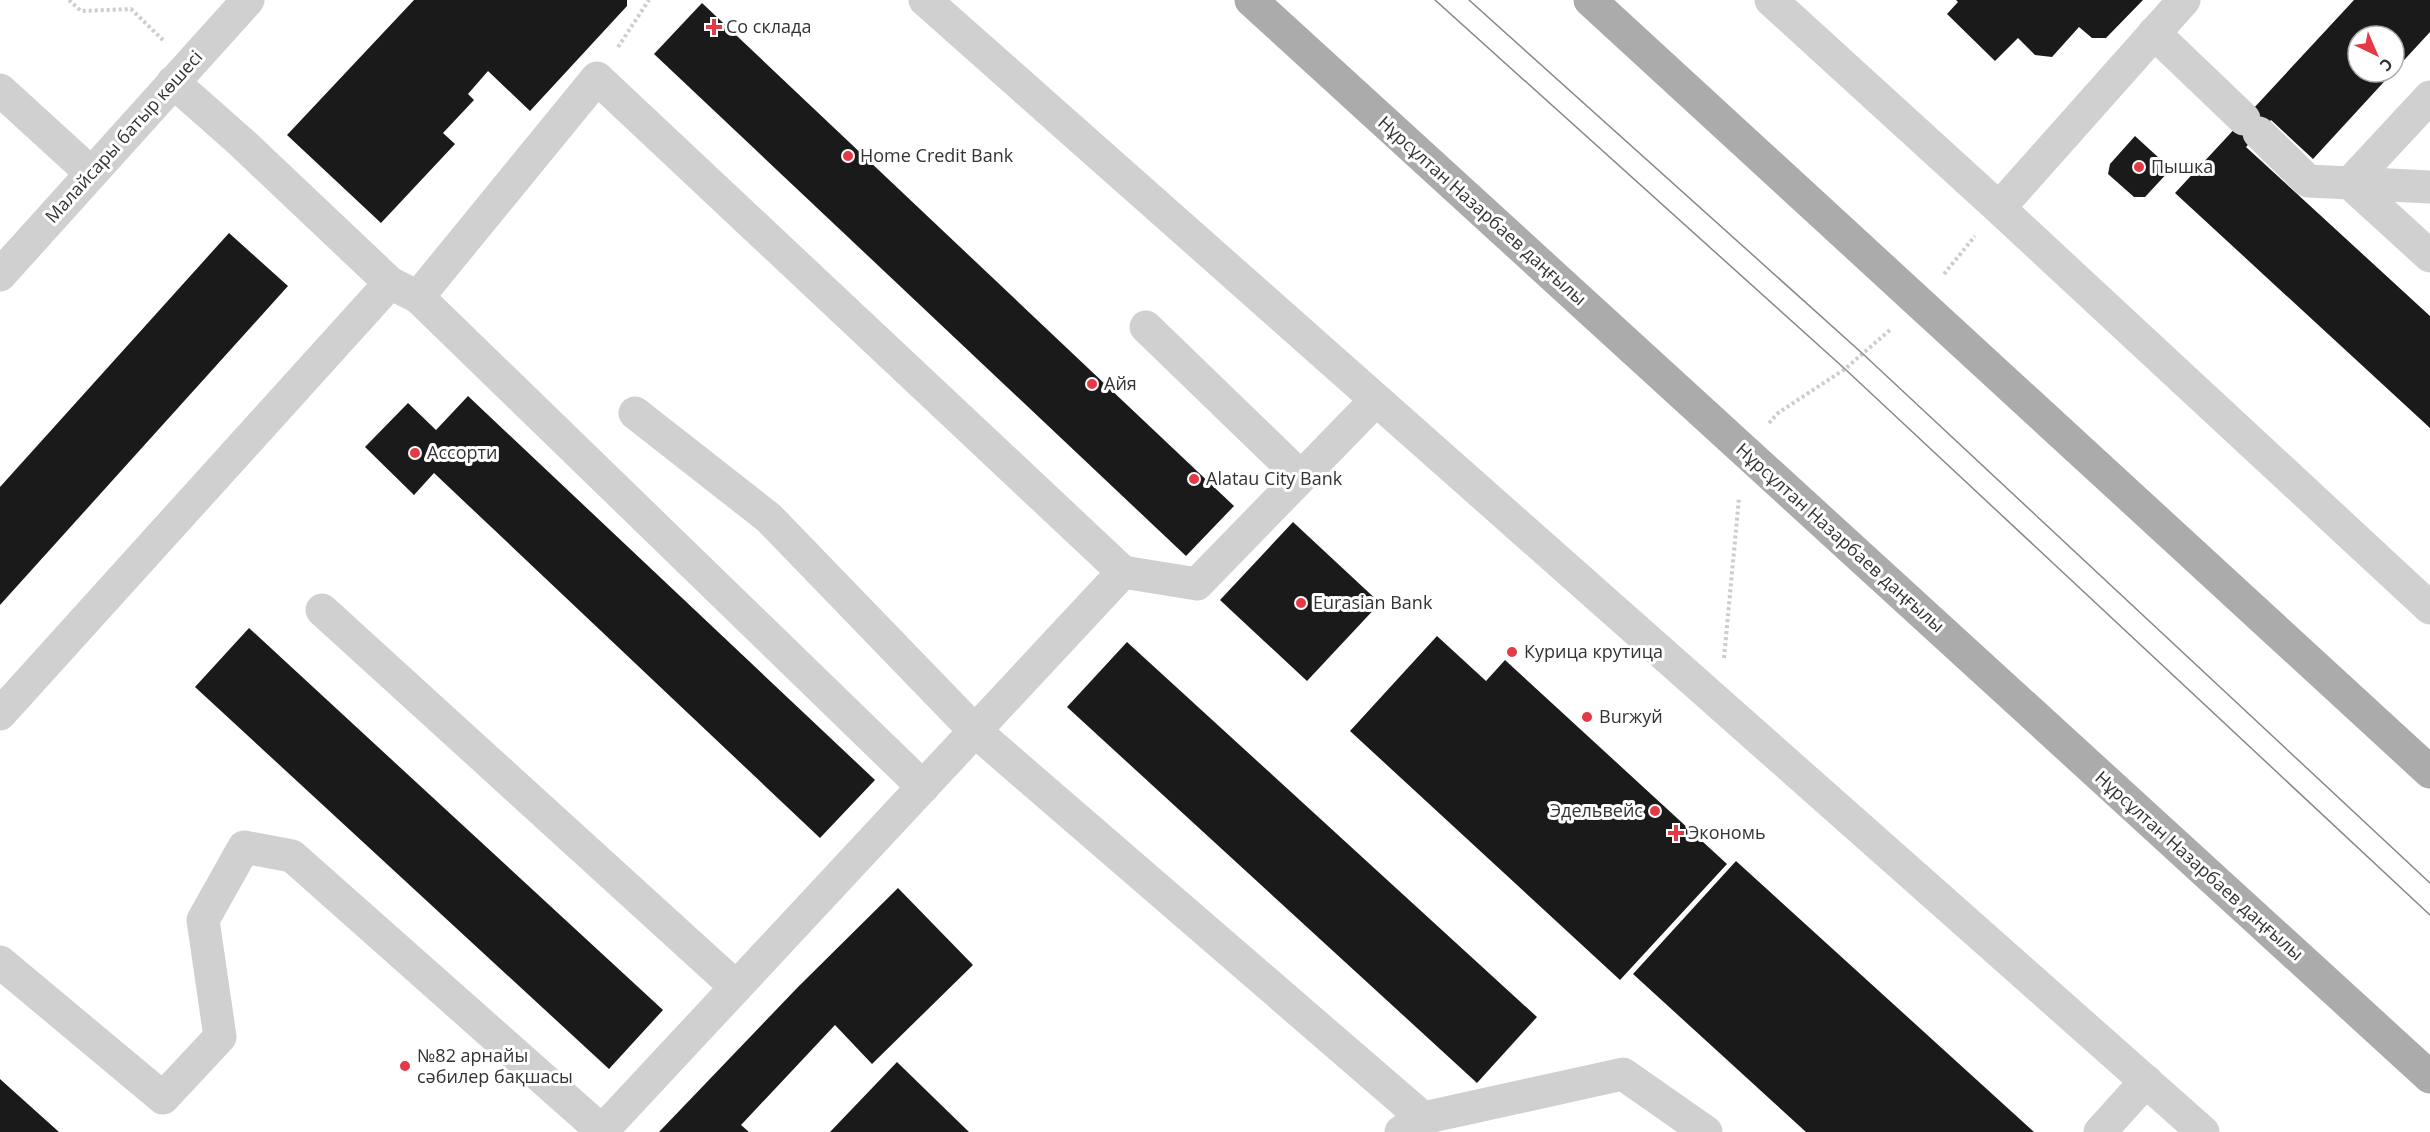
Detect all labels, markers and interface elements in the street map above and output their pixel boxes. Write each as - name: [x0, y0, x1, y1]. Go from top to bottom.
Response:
- place label: Со склада: [726, 14, 811, 38]
- marker: Со склада: [707, 20, 721, 34]
- north arrow: [2346, 24, 2406, 84]
- street label: Малайсары батыр көшесі: [39, 45, 207, 228]
- text: С: [2375, 53, 2398, 76]
- street label: Нұрсұлтан Назарбаев даңғылы: [1373, 110, 1592, 310]
- place label: Home Credit Bank: [860, 143, 1014, 167]
- marker: Home Credit Bank: [841, 149, 855, 163]
- place label: Пышка: [2151, 154, 2213, 178]
- marker: Пышка: [2132, 160, 2146, 174]
- place label: Айя: [1104, 371, 1137, 395]
- marker: Айя: [1085, 377, 1099, 391]
- street label: Нұрсұлтан Назарбаев даңғылы: [1731, 437, 1950, 637]
- place label: Ассорти: [427, 440, 497, 464]
- marker: Ассорти: [408, 446, 422, 460]
- place label: Alatau City Bank: [1206, 466, 1343, 490]
- marker: Alatau City Bank: [1187, 472, 1201, 486]
- place label: Eurasian Bank: [1313, 590, 1433, 614]
- marker: Eurasian Bank: [1294, 596, 1308, 610]
- place label: Курица крутица: [1524, 639, 1663, 663]
- marker: Курица крутица: [1505, 645, 1519, 659]
- place label: Burжуй: [1599, 704, 1663, 728]
- marker: Burжуй: [1580, 710, 1594, 724]
- street label: Нұрсұлтан Назарбаев даңғылы: [2090, 765, 2309, 965]
- place label: Эдельвейс: [1550, 798, 1643, 822]
- marker: Эдельвейс: [1648, 804, 1662, 818]
- place label: Экономь: [1688, 820, 1766, 844]
- marker: Экономь: [1669, 826, 1683, 840]
- place label: №82 арнайы сәбилер бақшасы: [417, 1043, 573, 1088]
- marker: №82 арнайы сәбилер бақшасы: [398, 1059, 412, 1073]

